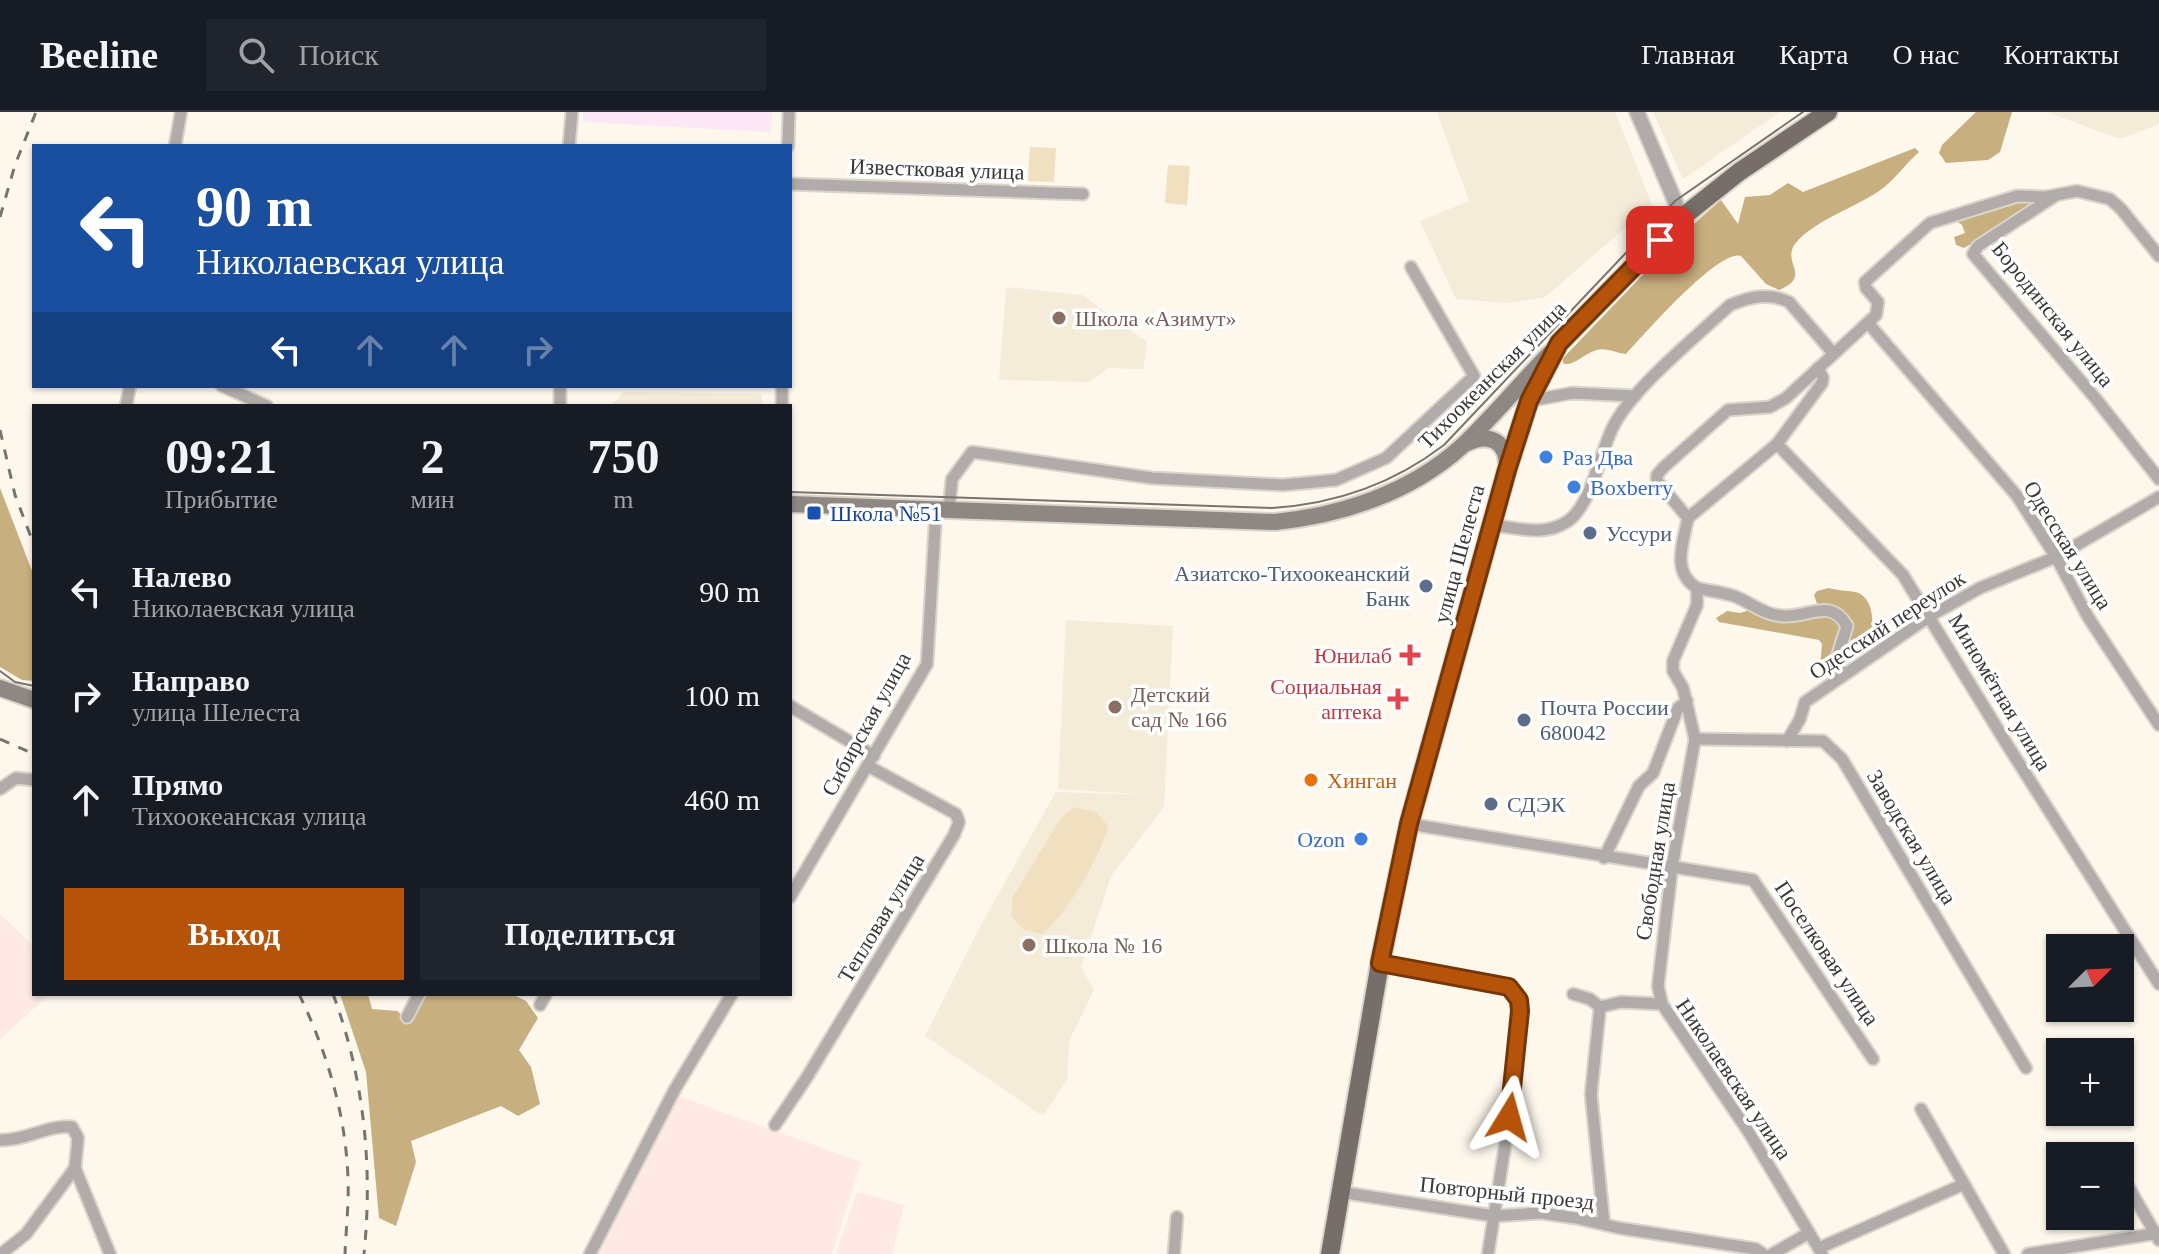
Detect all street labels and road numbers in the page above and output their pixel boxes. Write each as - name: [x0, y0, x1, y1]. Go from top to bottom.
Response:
- street label: Известковая улица: [849, 153, 1025, 185]
- street label: Бородинская улица: [1987, 236, 2119, 392]
- street label: Тихоокеанская улица: [1413, 296, 1571, 454]
- street label: Одесская улица: [2019, 476, 2118, 614]
- street label: улица Шелеста: [1428, 482, 1490, 626]
- street label: Одесский переулок: [1804, 565, 1970, 685]
- street label: Миномётная улица: [1943, 609, 2057, 775]
- street label: Сибирская улица: [816, 648, 916, 800]
- street label: Заводская улица: [1862, 765, 1962, 909]
- street label: Свободная улица: [1630, 780, 1680, 942]
- street label: Тепловая улица: [833, 849, 929, 987]
- street label: Поселковая улица: [1769, 876, 1885, 1030]
- street label: Николаевская улица: [1671, 994, 1797, 1164]
- street label: Повторный проезд: [1418, 1171, 1596, 1215]

